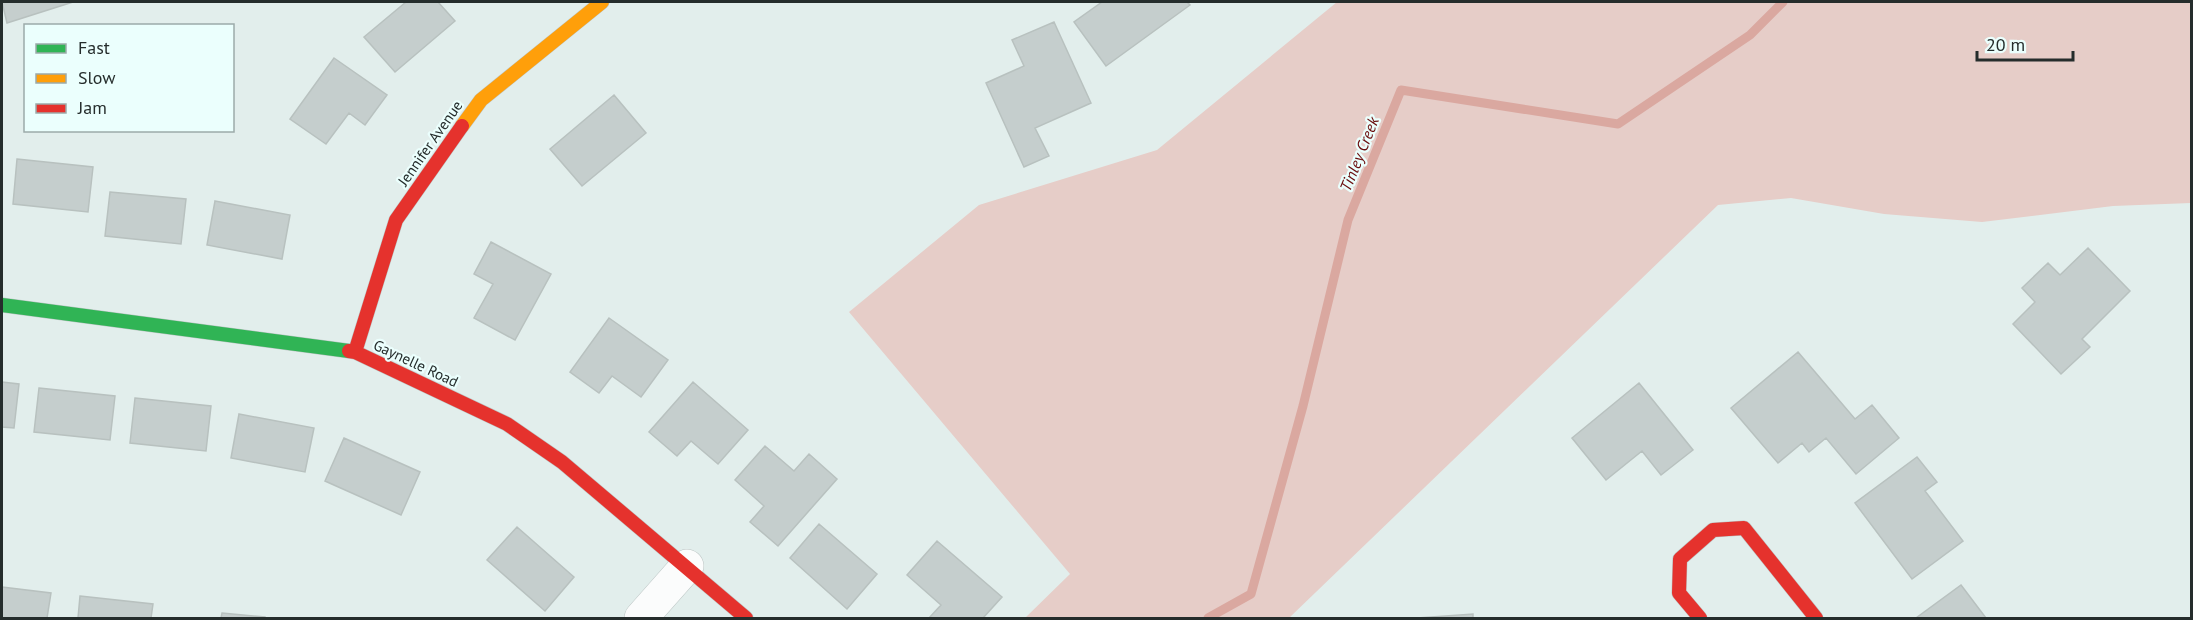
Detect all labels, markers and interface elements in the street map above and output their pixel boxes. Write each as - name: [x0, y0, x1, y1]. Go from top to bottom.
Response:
- legend: [24, 24, 234, 132]
- scale bar: [1977, 24, 2073, 62]
- text: 20 m: [1986, 33, 2025, 56]
- text: Fast: [78, 36, 110, 59]
- text: Slow: [78, 66, 116, 89]
- text: Jam: [77, 96, 107, 119]
- street label: Jennifer Avenue: [393, 97, 467, 190]
- water label: Tinley Creek: [1335, 113, 1383, 194]
- street label: Gaynelle Road: [370, 335, 462, 391]

